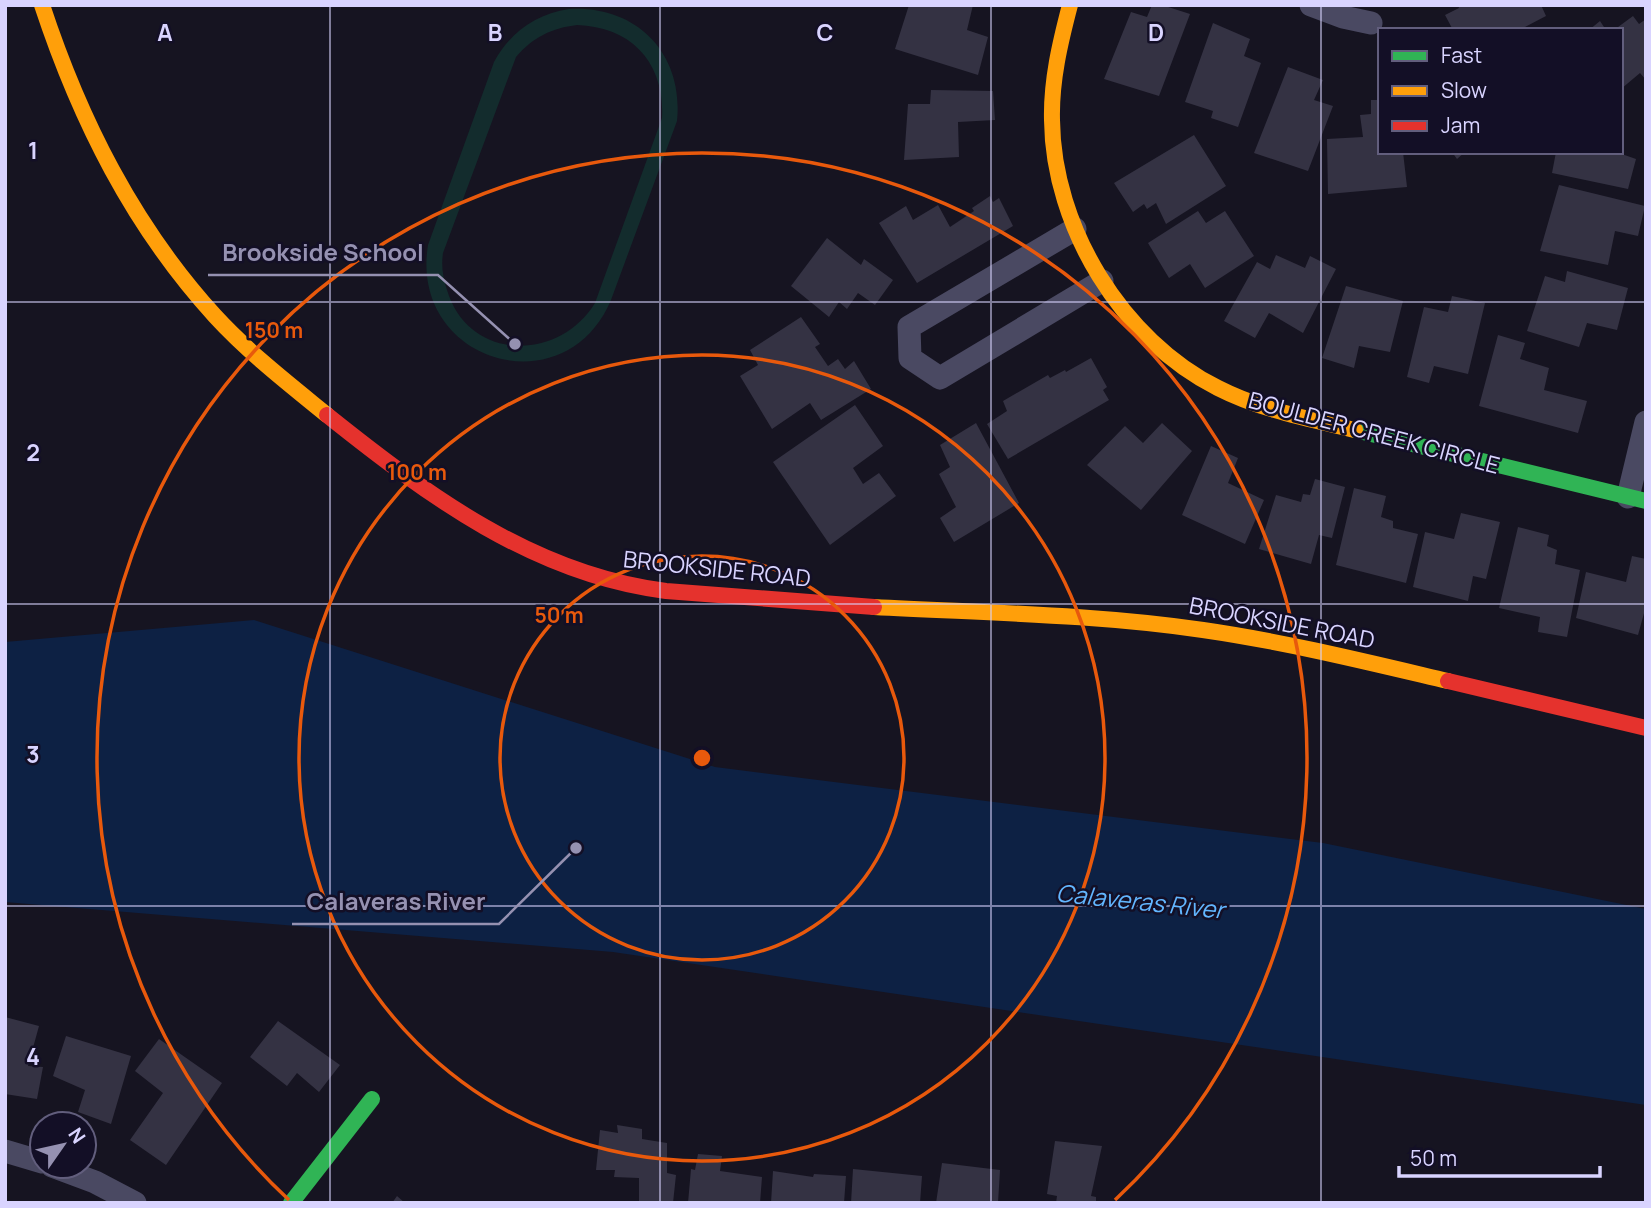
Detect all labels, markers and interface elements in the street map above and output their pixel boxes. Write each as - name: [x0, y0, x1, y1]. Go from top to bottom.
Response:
- text: A: [157, 16, 173, 48]
- text: B: [488, 16, 502, 48]
- text: C: [817, 16, 834, 48]
- text: D: [1148, 16, 1164, 48]
- legend: [1378, 28, 1623, 154]
- text: Fast: [1441, 41, 1482, 69]
- text: Slow: [1441, 76, 1487, 104]
- text: Jam: [1441, 111, 1480, 139]
- text: 1: [28, 134, 38, 166]
- callout: Brookside School: [208, 230, 438, 275]
- text: Brookside School: [222, 235, 424, 268]
- text: 150 m: [245, 316, 303, 344]
- street label: BOULDER CREEK CIRCLE: [1245, 383, 1503, 481]
- text: 2: [26, 436, 40, 468]
- text: 100 m: [387, 458, 447, 486]
- street label: BROOKSIDE ROAD: [622, 542, 812, 594]
- street label: BROOKSIDE ROAD: [1187, 588, 1378, 656]
- text: 50 m: [534, 601, 584, 629]
- text: 3: [26, 738, 40, 770]
- centre of rings: [690, 746, 714, 770]
- water label: Calaveras River: [1055, 875, 1229, 926]
- callout: Calaveras River: [292, 879, 499, 924]
- text: Calaveras River: [306, 884, 486, 917]
- text: 4: [26, 1040, 40, 1072]
- north arrow: [28, 1110, 98, 1180]
- text: N: [62, 1123, 92, 1148]
- scale bar: [1399, 1134, 1600, 1178]
- text: 50 m: [1410, 1144, 1457, 1172]

